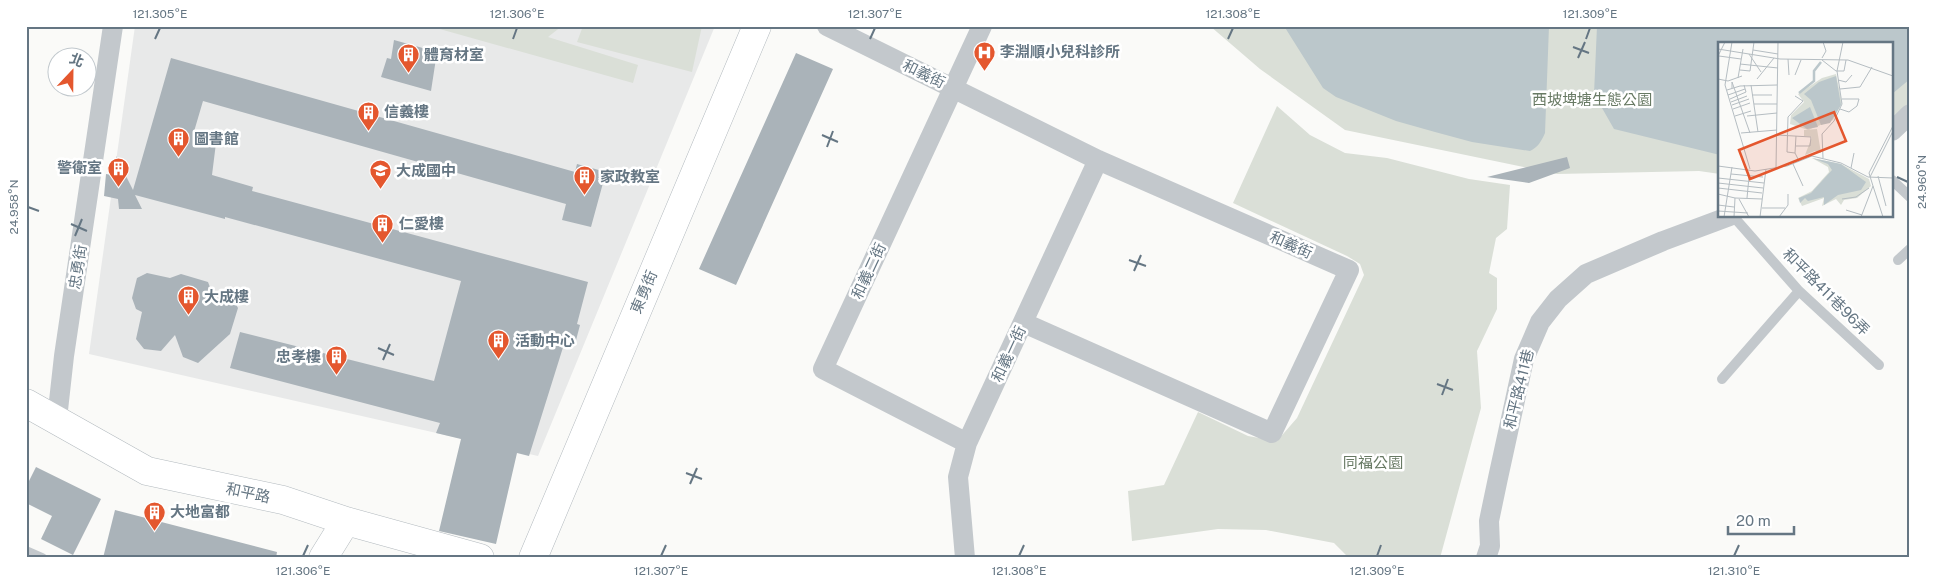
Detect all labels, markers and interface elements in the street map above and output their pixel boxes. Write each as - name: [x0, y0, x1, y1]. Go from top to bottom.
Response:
- text: 121.305°E: [132, 7, 188, 21]
- text: 121.306°E: [490, 7, 544, 21]
- text: 121.307°E: [848, 7, 902, 21]
- text: 121.308°E: [1205, 7, 1261, 21]
- text: 121.309°E: [1563, 7, 1617, 21]
- hospital icon: 李淵順小兒科診所: [972, 40, 996, 71]
- inset map: [1718, 42, 1894, 218]
- building icon: 體育材室: [396, 43, 420, 74]
- place label: 李淵順小兒科診所: [1000, 43, 1120, 60]
- place label: 體育材室: [424, 46, 484, 63]
- north arrow: [48, 48, 98, 98]
- text: 北: [67, 50, 86, 70]
- street label: 和義街: [900, 56, 948, 91]
- park label: 西坡埤塘生態公園: [1532, 91, 1652, 108]
- building icon: 信義樓: [356, 100, 380, 131]
- place label: 信義樓: [384, 103, 429, 120]
- building icon: 圖書館: [166, 127, 190, 158]
- place label: 圖書館: [194, 130, 239, 147]
- text: 24.960°N: [1915, 155, 1929, 209]
- building icon: 警衛室: [106, 156, 130, 187]
- place label: 警衛室: [57, 159, 102, 176]
- school or university icon: 大成國中: [368, 159, 392, 190]
- place label: 大成國中: [396, 162, 456, 179]
- building icon: 家政教室: [572, 165, 596, 196]
- place label: 家政教室: [600, 168, 660, 185]
- text: 24.958°N: [7, 180, 21, 234]
- building icon: 仁愛樓: [371, 212, 395, 243]
- place label: 仁愛樓: [399, 215, 444, 232]
- street label: 和義街: [1267, 228, 1315, 261]
- street label: 和義二街: [848, 240, 889, 302]
- street label: 忠勇街: [66, 243, 89, 290]
- street label: 和平路411巷96弄: [1780, 245, 1873, 338]
- street label: 東勇街: [627, 268, 660, 316]
- building icon: 大成樓: [176, 285, 200, 316]
- place label: 大成樓: [204, 288, 249, 305]
- street label: 和義一街: [988, 323, 1029, 385]
- building icon: 活動中心: [487, 329, 511, 360]
- place label: 活動中心: [515, 332, 575, 349]
- building icon: 忠孝樓: [325, 345, 349, 376]
- street label: 和平路411巷: [1500, 347, 1537, 431]
- place label: 忠孝樓: [276, 348, 321, 365]
- park label: 同福公園: [1343, 454, 1403, 471]
- street label: 和平路: [224, 480, 272, 506]
- building icon: 大地富都: [142, 500, 166, 531]
- place label: 大地富都: [170, 503, 230, 520]
- scale bar: [1728, 504, 1795, 536]
- text: 20 m: [1736, 512, 1771, 529]
- text: 121.306°E: [276, 564, 330, 578]
- text: 121.307°E: [634, 564, 688, 578]
- text: 121.308°E: [991, 564, 1047, 578]
- text: 121.309°E: [1350, 564, 1404, 578]
- text: 121.310°E: [1708, 564, 1760, 578]

